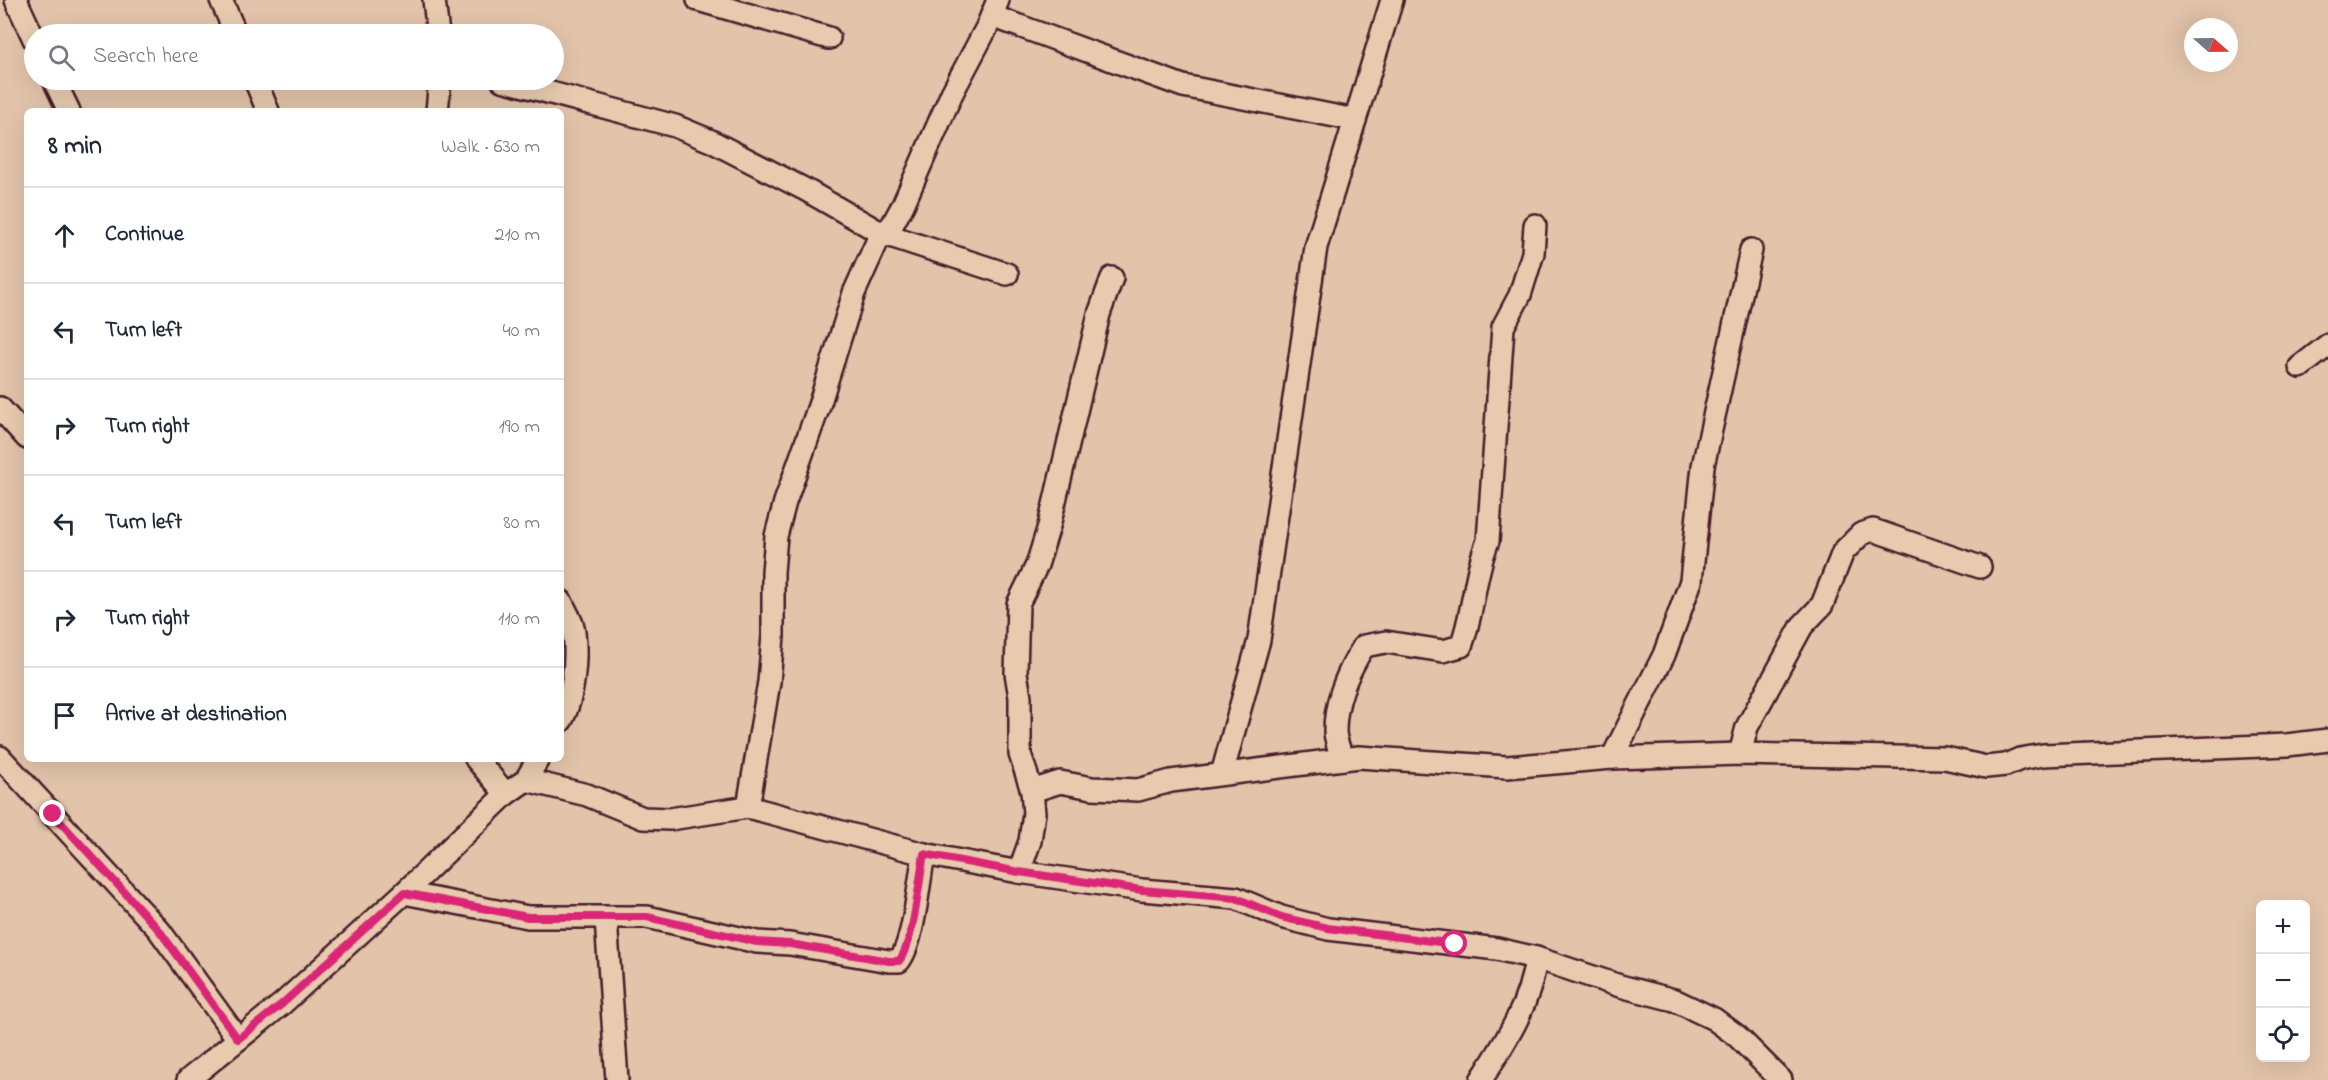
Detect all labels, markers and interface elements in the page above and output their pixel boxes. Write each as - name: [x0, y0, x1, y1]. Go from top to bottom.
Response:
- north arrow: [2184, 18, 2238, 72]
- search box: [24, 24, 564, 90]
- icon: search: [45, 41, 78, 74]
- text: Search here: [93, 41, 198, 73]
- text: 8 min: [48, 128, 102, 166]
- text: Walk · 630 m: [441, 133, 540, 162]
- icon: ahead: [48, 219, 81, 252]
- text: Continue: [105, 219, 184, 251]
- text: 210 m: [495, 221, 540, 250]
- icon: left: [48, 315, 81, 348]
- text: Turn left: [105, 315, 182, 347]
- text: 40 m: [503, 317, 540, 346]
- icon: right: [48, 411, 81, 444]
- text: Turn right: [105, 411, 190, 443]
- text: 190 m: [498, 413, 540, 442]
- icon: left: [48, 507, 81, 540]
- text: Turn left: [105, 507, 182, 539]
- text: 80 m: [503, 509, 540, 538]
- icon: right: [48, 603, 81, 636]
- text: Turn right: [105, 603, 190, 635]
- text: 110 m: [498, 605, 540, 634]
- icon: arrive: [48, 699, 81, 732]
- text: Arrive at destination: [105, 699, 287, 731]
- route end: [39, 800, 65, 826]
- map controls: [2256, 900, 2310, 1062]
- button: +: [2256, 900, 2310, 954]
- route start: [1441, 930, 1467, 956]
- button: −: [2256, 954, 2310, 1008]
- button: locate: [2256, 1008, 2310, 1062]

